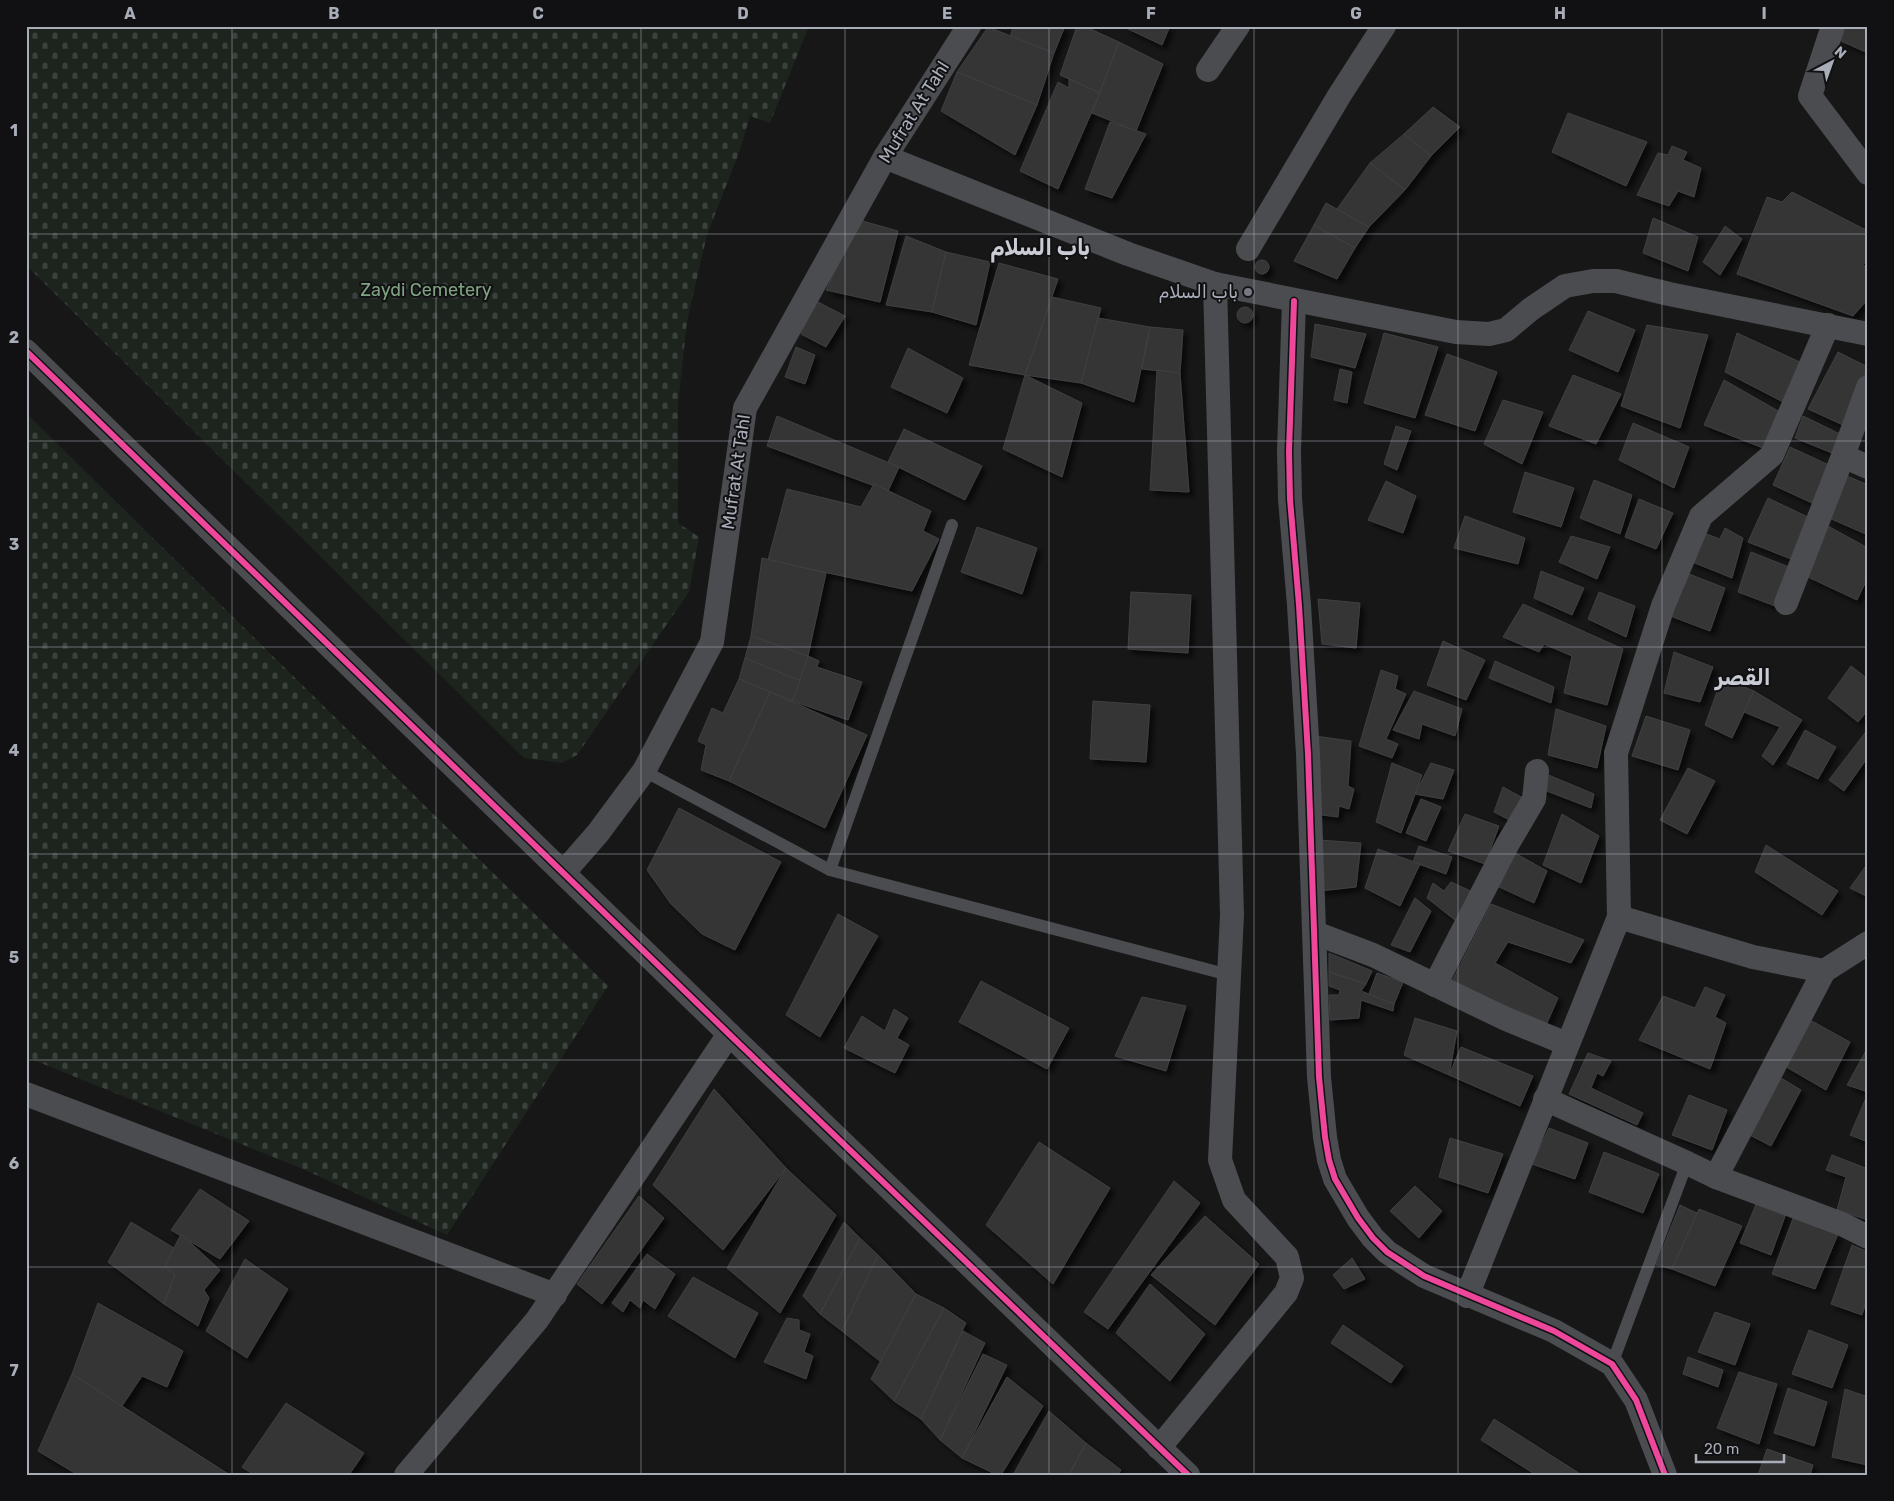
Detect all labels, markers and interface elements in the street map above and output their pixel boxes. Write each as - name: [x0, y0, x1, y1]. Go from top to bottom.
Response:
- text: A: [124, 4, 136, 23]
- text: B: [328, 4, 340, 23]
- text: C: [532, 4, 544, 23]
- text: D: [737, 4, 749, 23]
- text: E: [942, 4, 952, 23]
- text: F: [1146, 4, 1156, 23]
- text: G: [1350, 4, 1362, 23]
- text: H: [1554, 4, 1566, 23]
- text: I: [1761, 4, 1767, 23]
- north arrow: [1806, 38, 1856, 88]
- text: N: [1831, 43, 1850, 62]
- street label: Mufrat At Tahl: [874, 57, 954, 167]
- text: 1: [10, 121, 18, 140]
- district label: باب السلام: [990, 234, 1090, 263]
- park label: Zaydi Cemetery: [360, 279, 492, 301]
- place label: باب السلام: [1159, 281, 1238, 303]
- marker: باب السلام: [1242, 286, 1254, 298]
- text: 2: [9, 328, 19, 347]
- street label: Mufrat At Tahl: [717, 413, 755, 531]
- text: 3: [9, 535, 19, 554]
- district label: القصر: [1713, 664, 1771, 691]
- text: 4: [9, 741, 20, 760]
- text: 5: [9, 948, 19, 967]
- text: 6: [9, 1154, 19, 1173]
- text: 7: [9, 1361, 19, 1380]
- scale bar: [1696, 1431, 1784, 1463]
- text: 20 m: [1704, 1440, 1739, 1458]

